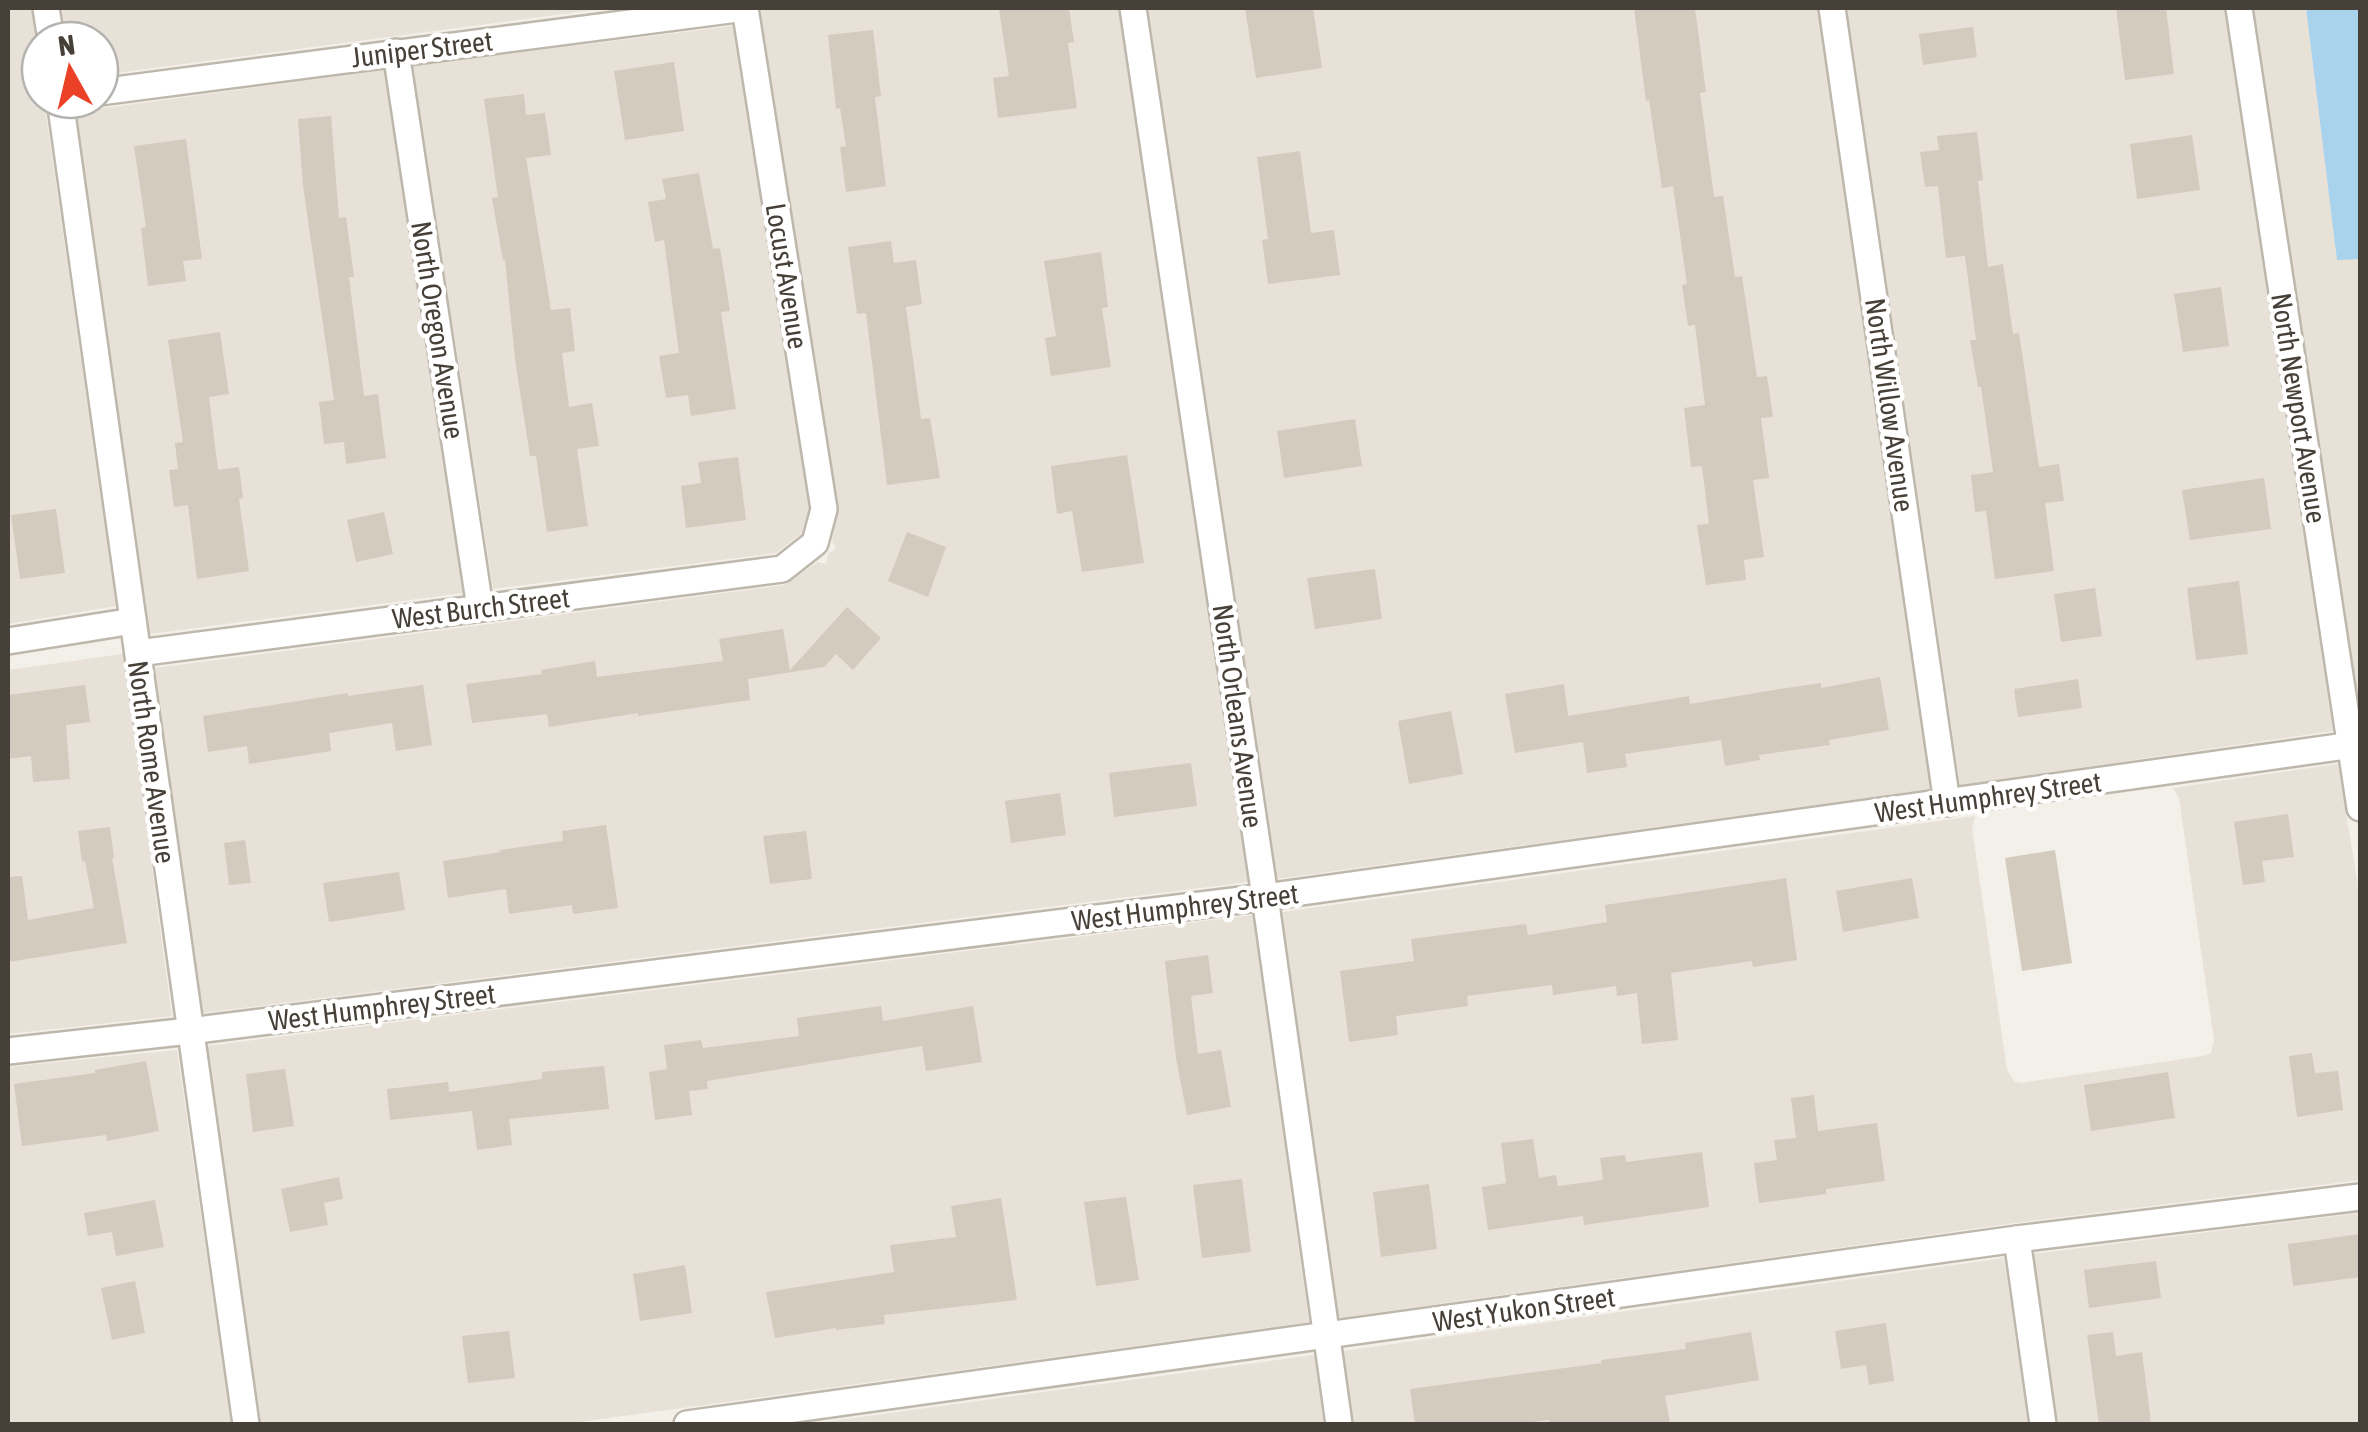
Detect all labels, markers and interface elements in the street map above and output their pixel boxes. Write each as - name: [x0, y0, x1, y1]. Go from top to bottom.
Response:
- north arrow: [20, 20, 120, 120]
- street label: Juniper Street: [350, 24, 494, 74]
- text: N: [56, 28, 77, 62]
- street label: Locust Avenue: [760, 201, 814, 351]
- street label: North Oregon Avenue: [405, 219, 471, 441]
- street label: North Newport Avenue: [2265, 291, 2333, 525]
- street label: North Willow Avenue: [1859, 296, 1921, 514]
- street label: West Burch Street: [391, 581, 571, 635]
- street label: North Orleans Avenue: [1206, 602, 1270, 830]
- street label: North Rome Avenue: [122, 659, 182, 865]
- street label: West Humphrey Street: [1873, 765, 2103, 829]
- street label: West Humphrey Street: [1070, 877, 1300, 937]
- street label: West Humphrey Street: [267, 977, 497, 1037]
- street label: West Yukon Street: [1431, 1280, 1617, 1338]

